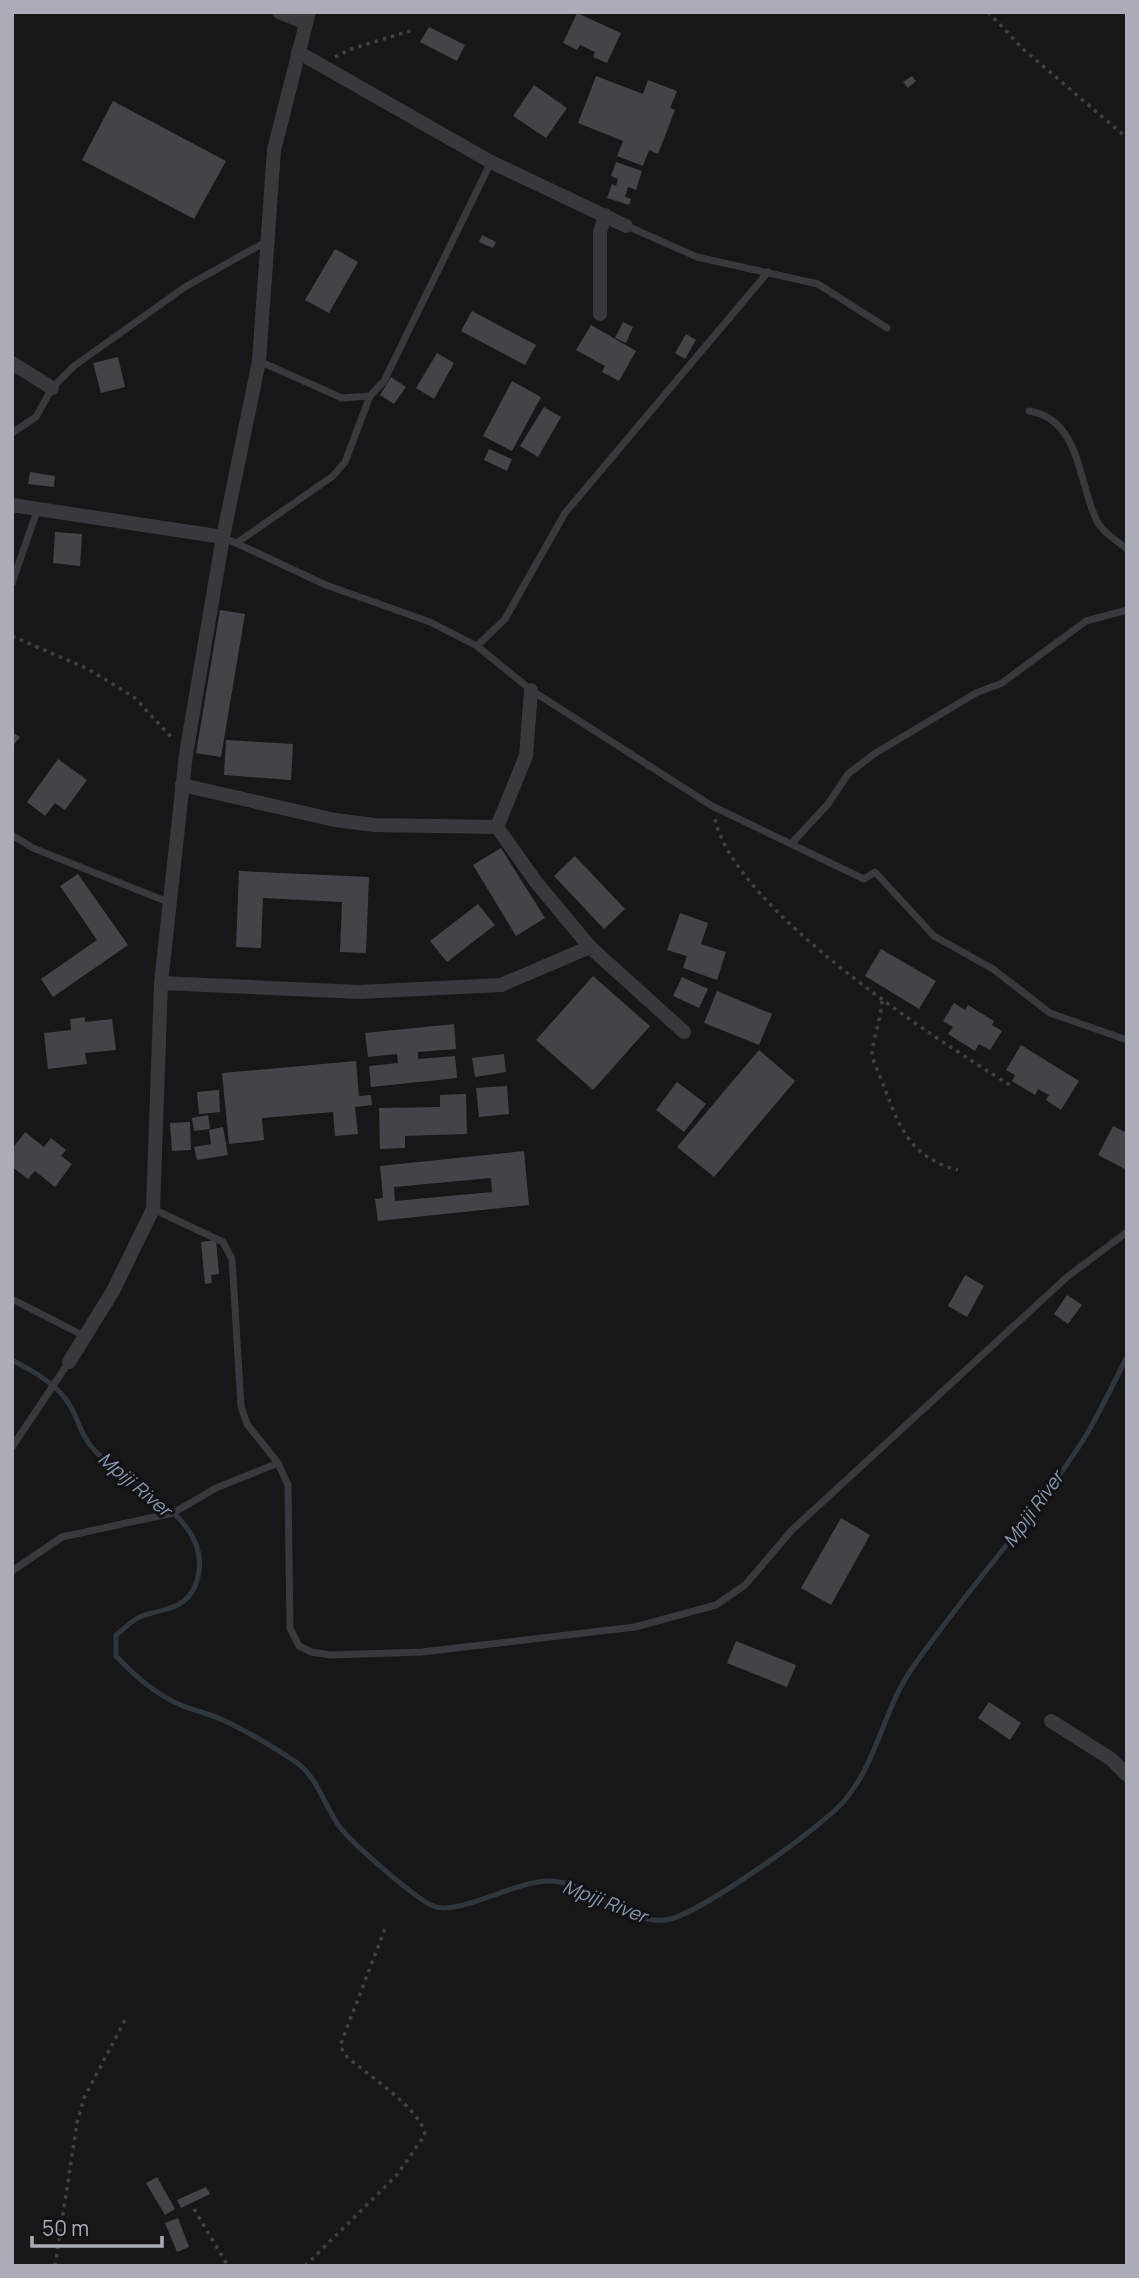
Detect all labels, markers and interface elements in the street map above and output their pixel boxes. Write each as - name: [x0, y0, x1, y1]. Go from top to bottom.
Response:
- water label: Mpiji River: [93, 1446, 179, 1524]
- water label: Mpiji River: [997, 1464, 1071, 1552]
- water label: Mpiji River: [559, 1873, 653, 1930]
- scale bar: [32, 2204, 161, 2248]
- text: 50 m: [42, 2214, 89, 2242]

